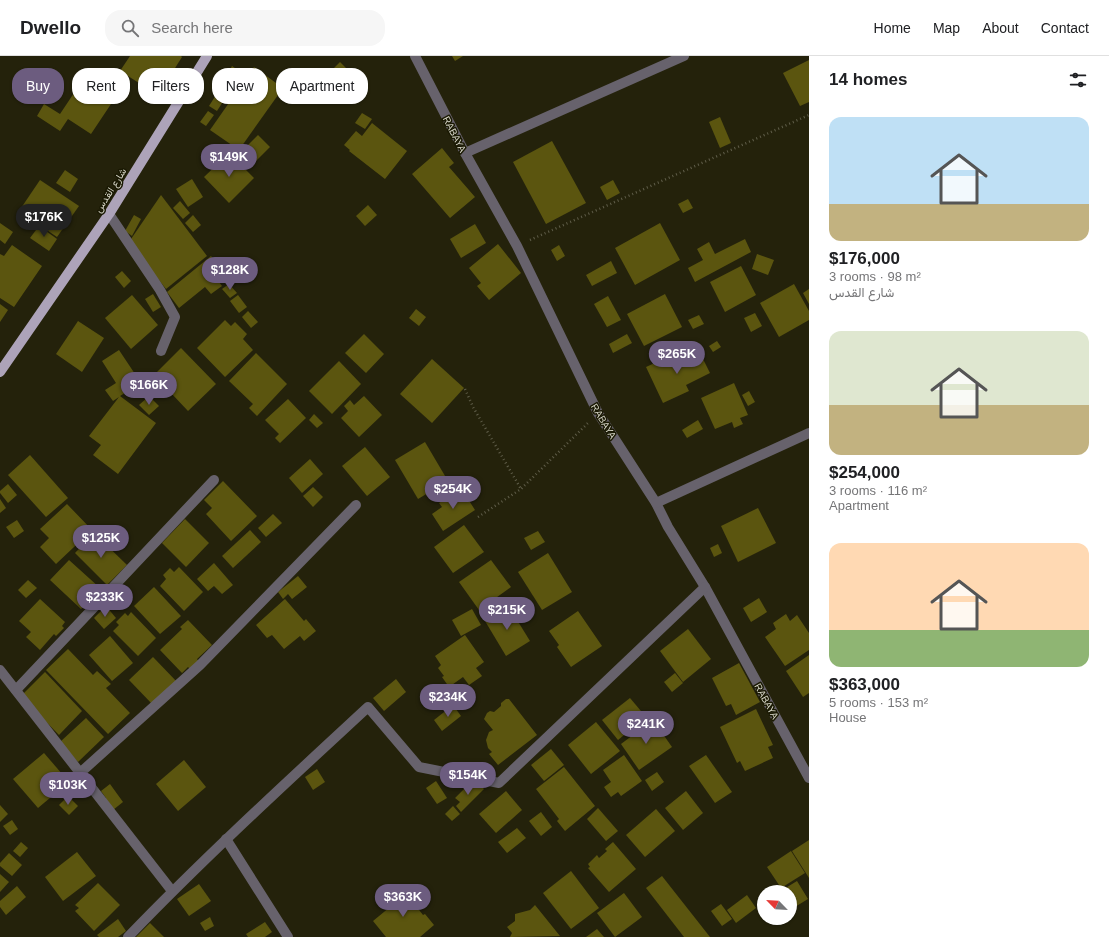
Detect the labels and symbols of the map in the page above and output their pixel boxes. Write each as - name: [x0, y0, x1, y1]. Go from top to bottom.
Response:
- street label: RABAYA: [441, 114, 468, 154]
- pin: $149K: [201, 144, 257, 178]
- street label: شارع القدس: [92, 166, 129, 215]
- pin: $176K: [16, 204, 72, 238]
- pin: $128K: [202, 257, 258, 291]
- pin: $265K: [649, 341, 705, 375]
- pin: $166K: [121, 372, 177, 406]
- street label: RABAYA: [589, 402, 619, 441]
- pin: $254K: [425, 476, 481, 510]
- pin: $125K: [73, 525, 129, 559]
- pin: $233K: [77, 584, 133, 618]
- pin: $215K: [479, 597, 535, 631]
- street label: RABAYA: [752, 681, 781, 721]
- pin: $234K: [420, 684, 476, 718]
- pin: $241K: [618, 711, 674, 745]
- pin: $154K: [440, 762, 496, 796]
- pin: $103K: [40, 772, 96, 806]
- pin: $363K: [375, 884, 431, 918]
- north arrow: [757, 885, 797, 925]

